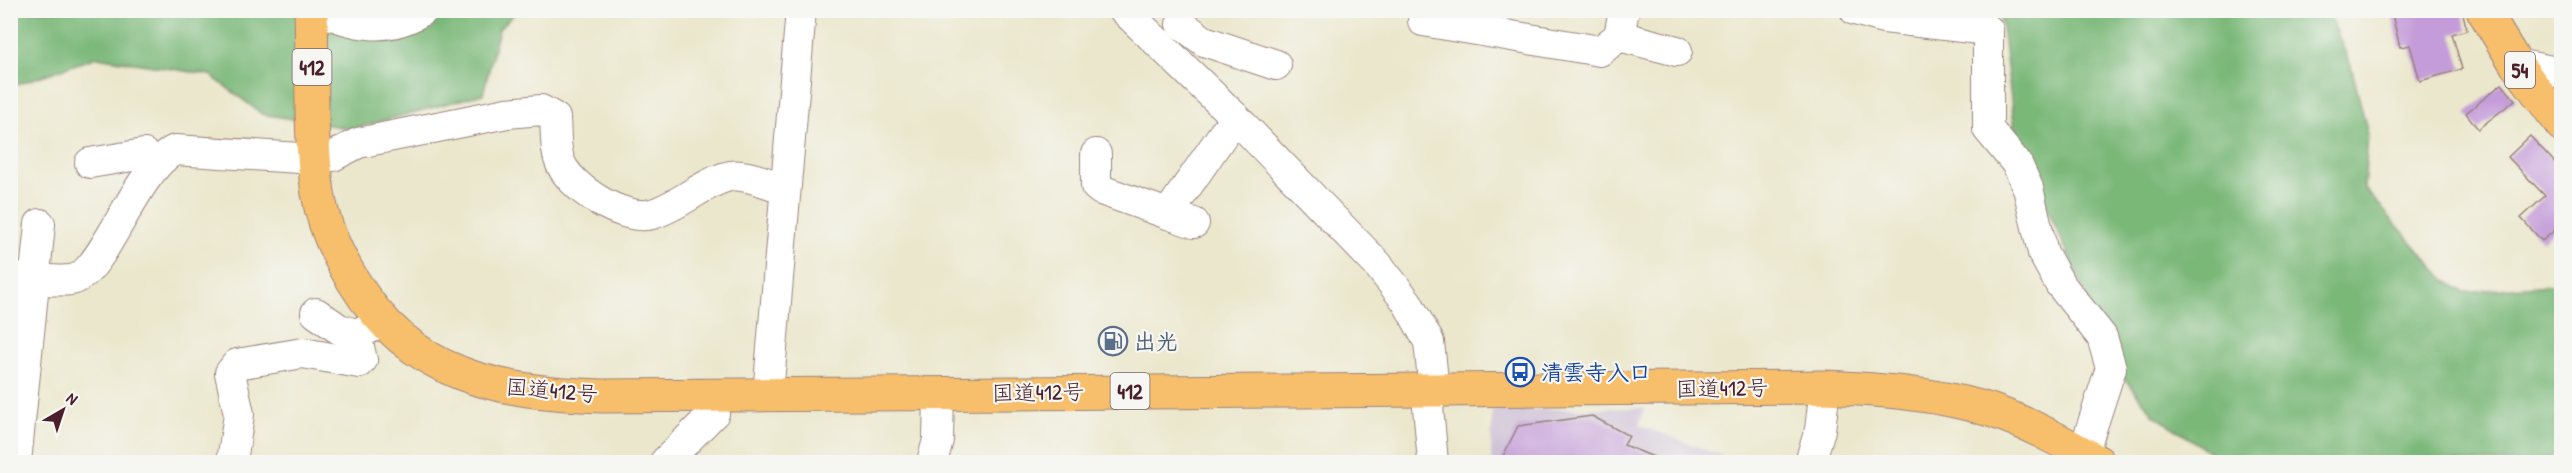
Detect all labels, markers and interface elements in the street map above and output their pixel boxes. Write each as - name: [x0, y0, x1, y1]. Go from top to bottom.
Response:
- road number: 412: [292, 49, 332, 85]
- road number: 54: [2505, 52, 2535, 88]
- fuel station icon: 出光: [1097, 325, 1129, 357]
- place label: 出光: [1134, 326, 1178, 356]
- bus stop icon: 清雲寺入口: [1504, 356, 1536, 388]
- place label: 清雲寺入口: [1541, 357, 1651, 387]
- street label: 国道412号: [505, 371, 599, 409]
- street label: 国道412号: [1675, 372, 1769, 404]
- road number: 412: [1110, 373, 1150, 409]
- street label: 国道412号: [991, 376, 1085, 408]
- north arrow: [33, 380, 93, 440]
- text: N: [62, 387, 83, 410]

